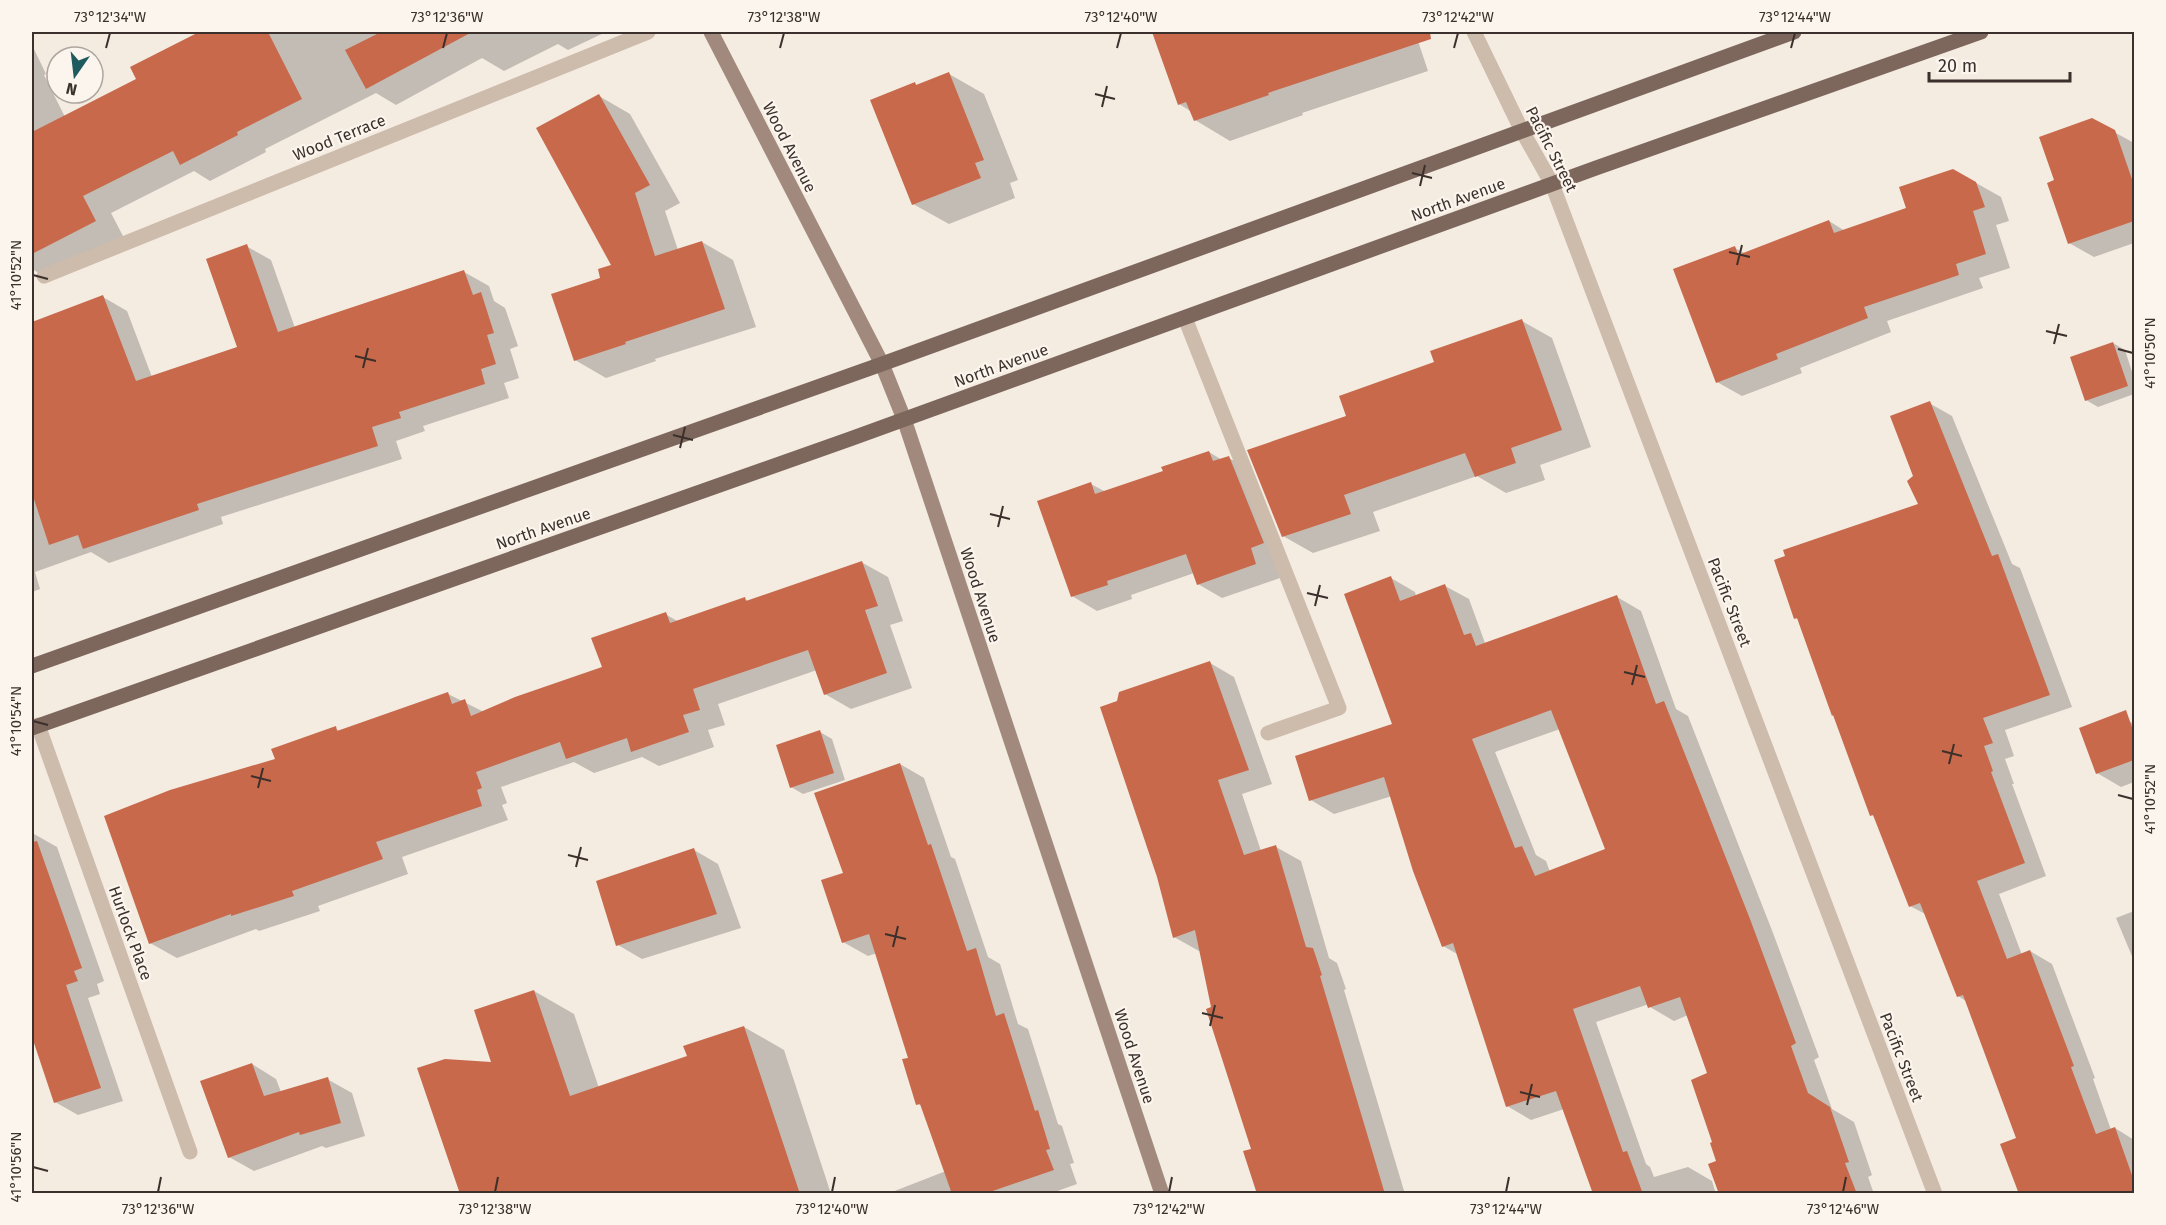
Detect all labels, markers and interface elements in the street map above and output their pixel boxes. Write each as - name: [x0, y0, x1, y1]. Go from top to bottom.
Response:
- text: 73°12'34"W: [74, 8, 147, 26]
- text: 73°12'36"W: [411, 8, 484, 26]
- text: 73°12'38"W: [748, 8, 821, 26]
- text: 73°12'40"W: [1084, 8, 1158, 26]
- text: 73°12'42"W: [1422, 8, 1495, 26]
- text: 73°12'44"W: [1759, 8, 1832, 26]
- north arrow: [45, 45, 105, 105]
- scale bar: [1929, 45, 2070, 83]
- text: 20 m: [1938, 55, 1977, 77]
- text: N: [64, 79, 79, 100]
- street label: Wood Avenue: [759, 99, 820, 195]
- street label: Pacific Street: [1522, 103, 1581, 196]
- street label: Wood Terrace: [290, 110, 388, 165]
- street label: North Avenue: [1408, 174, 1508, 225]
- text: 41°10'52"N: [7, 240, 25, 310]
- text: 41°10'50"N: [2141, 317, 2159, 389]
- street label: North Avenue: [951, 340, 1051, 391]
- street label: North Avenue: [493, 503, 593, 554]
- street label: Wood Avenue: [956, 545, 1005, 645]
- street label: Pacific Street: [1704, 555, 1755, 650]
- text: 41°10'54"N: [7, 686, 25, 756]
- text: 41°10'52"N: [2141, 764, 2159, 834]
- street label: Hurlock Place: [105, 883, 156, 983]
- street label: Wood Avenue: [1110, 1006, 1159, 1106]
- street label: Pacific Street: [1876, 1010, 1927, 1105]
- text: 41°10'56"N: [7, 1132, 25, 1202]
- text: 73°12'36"W: [122, 1200, 195, 1218]
- text: 73°12'38"W: [459, 1200, 532, 1218]
- text: 73°12'40"W: [795, 1200, 869, 1218]
- text: 73°12'42"W: [1133, 1200, 1206, 1218]
- text: 73°12'44"W: [1470, 1200, 1543, 1218]
- text: 73°12'46"W: [1807, 1200, 1880, 1218]

